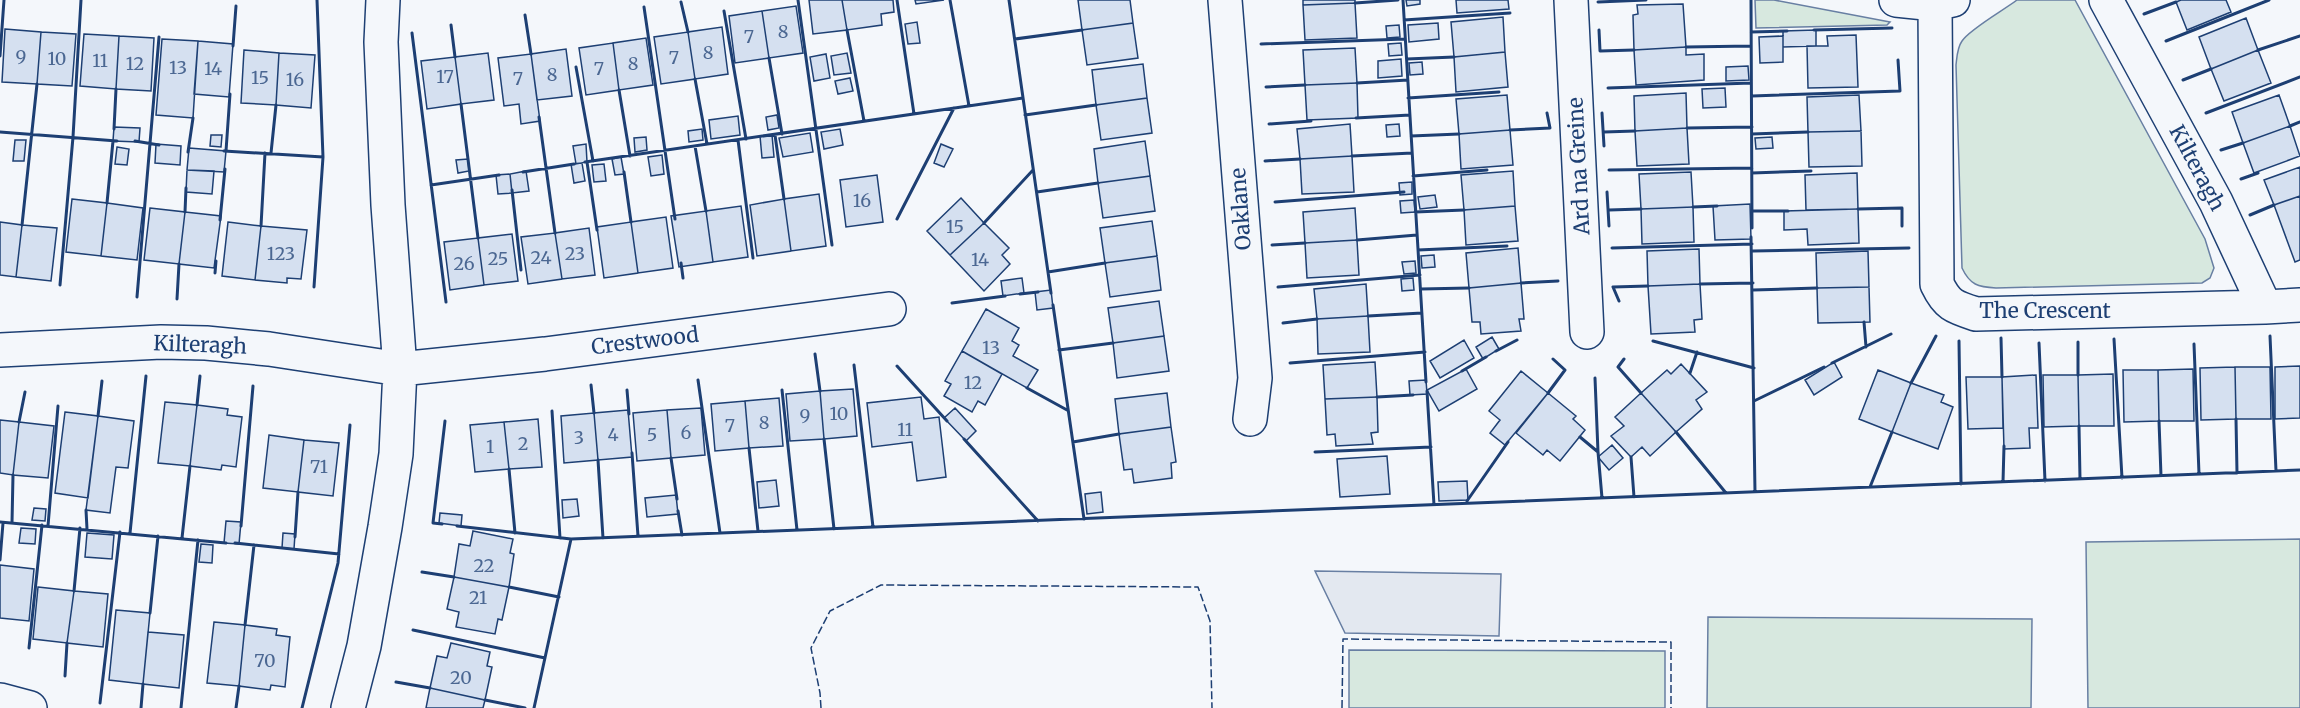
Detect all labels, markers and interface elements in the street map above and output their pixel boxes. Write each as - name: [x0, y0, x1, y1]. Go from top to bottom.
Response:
- house number: 8: [778, 20, 788, 43]
- house number: 7: [744, 25, 754, 48]
- house number: 8: [703, 41, 713, 64]
- house number: 9: [16, 45, 26, 68]
- house number: 7: [669, 46, 679, 69]
- house number: 10: [48, 47, 66, 70]
- house number: 11: [92, 49, 108, 72]
- house number: 12: [126, 52, 144, 75]
- house number: 8: [628, 52, 638, 75]
- house number: 13: [169, 56, 187, 79]
- house number: 14: [204, 57, 222, 80]
- house number: 7: [594, 57, 604, 80]
- house number: 8: [547, 63, 557, 86]
- house number: 17: [436, 65, 454, 88]
- house number: 15: [251, 66, 269, 89]
- house number: 7: [513, 67, 523, 90]
- house number: 16: [286, 68, 304, 91]
- street label: Ard na Greine: [1561, 96, 1596, 237]
- street label: Kilteragh: [2164, 120, 2231, 216]
- street label: Oaklane: [1224, 167, 1257, 251]
- house number: 16: [853, 189, 871, 212]
- house number: 15: [946, 215, 964, 238]
- house number: 123: [267, 242, 295, 265]
- house number: 23: [565, 242, 585, 265]
- house number: 24: [530, 246, 552, 269]
- house number: 25: [488, 247, 508, 270]
- house number: 14: [971, 248, 989, 271]
- house number: 26: [453, 252, 475, 275]
- street label: The Crescent: [1979, 297, 2111, 324]
- street label: Crestwood: [590, 320, 701, 361]
- street label: Kilteragh: [153, 329, 247, 360]
- house number: 13: [982, 336, 1000, 359]
- house number: 12: [964, 371, 982, 394]
- house number: 10: [830, 402, 848, 425]
- house number: 9: [800, 404, 810, 427]
- house number: 8: [759, 411, 769, 434]
- house number: 7: [725, 414, 735, 437]
- house number: 11: [897, 418, 913, 441]
- house number: 6: [681, 421, 692, 444]
- house number: 4: [607, 423, 619, 446]
- house number: 5: [647, 423, 657, 446]
- house number: 3: [574, 426, 584, 449]
- house number: 2: [518, 432, 528, 455]
- house number: 1: [486, 435, 494, 458]
- house number: 71: [310, 455, 328, 478]
- house number: 22: [473, 554, 495, 577]
- house number: 21: [469, 586, 487, 609]
- house number: 70: [254, 649, 276, 672]
- house number: 20: [450, 666, 472, 689]

